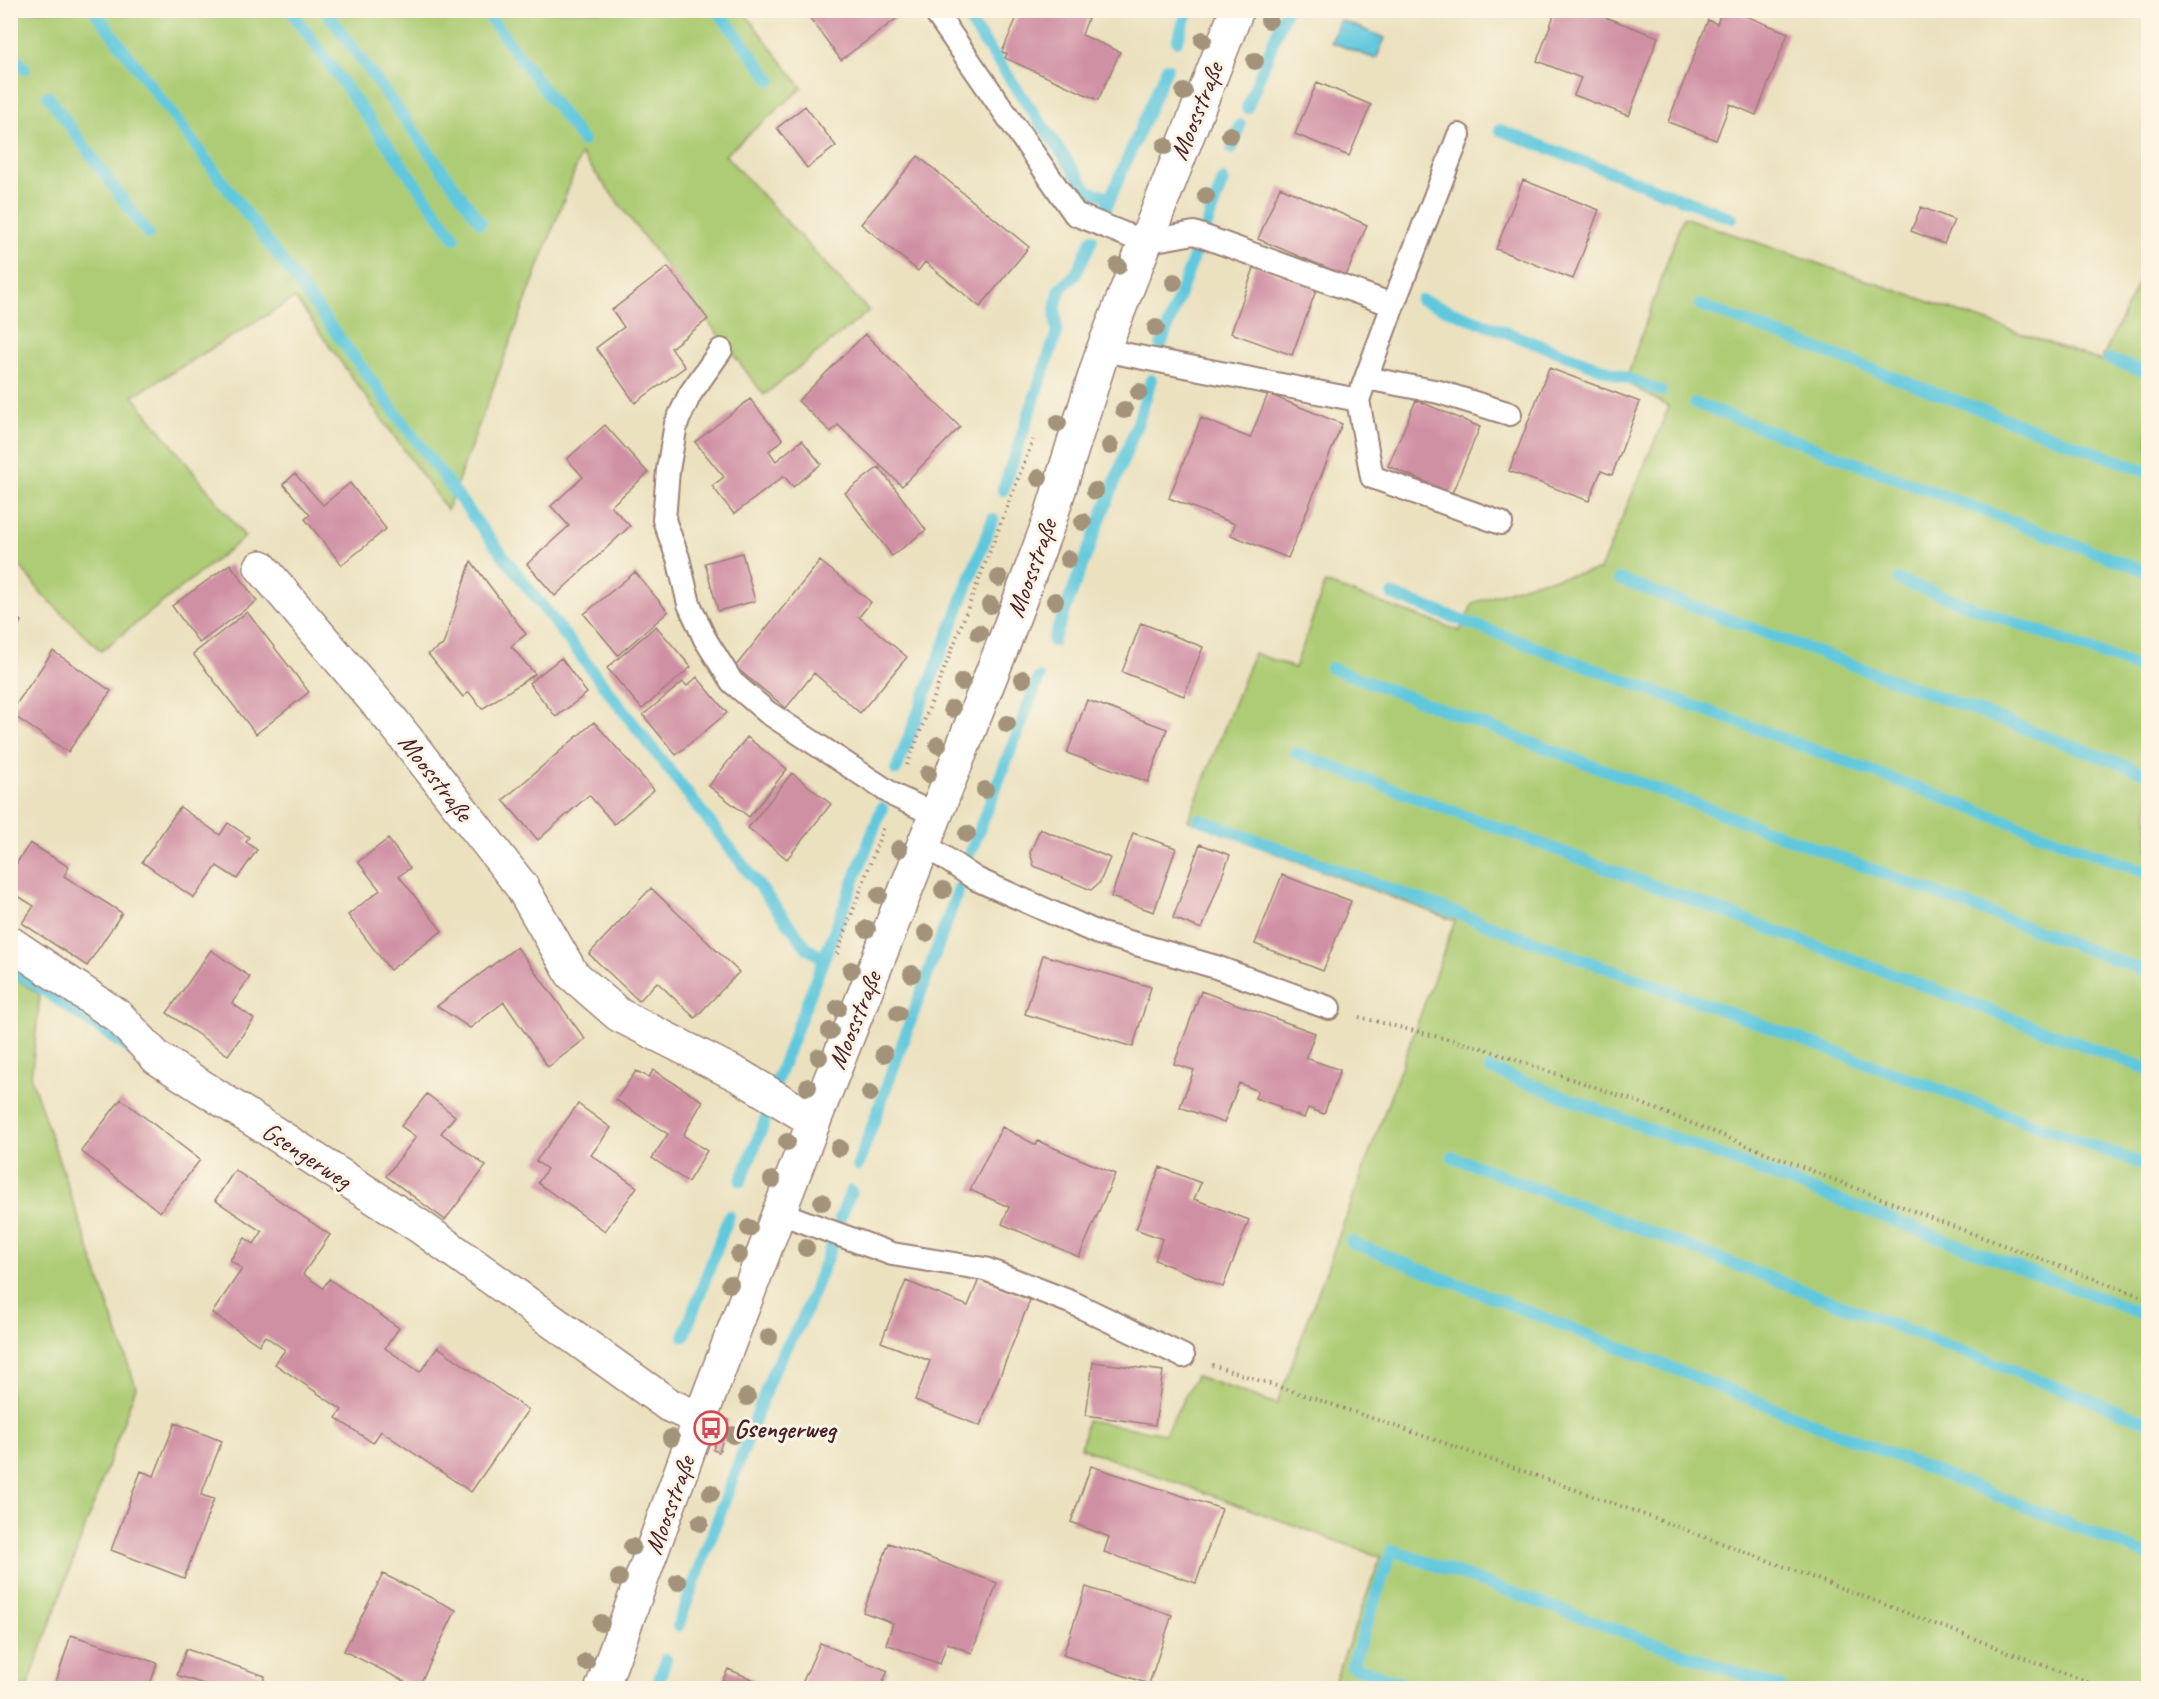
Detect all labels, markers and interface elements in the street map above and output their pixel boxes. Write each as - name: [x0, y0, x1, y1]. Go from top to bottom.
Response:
- street label: Moosstraße: [1162, 55, 1232, 165]
- street label: Moosstraße: [998, 512, 1065, 622]
- street label: Moosstraße: [391, 727, 482, 830]
- street label: Moosstraße: [820, 964, 890, 1074]
- street label: Gsengerweg: [256, 1114, 359, 1197]
- bus stop icon: Gsengerweg: [693, 1410, 729, 1446]
- place label: Gsengerweg: [734, 1412, 838, 1445]
- street label: Moosstraße: [636, 1449, 703, 1559]

